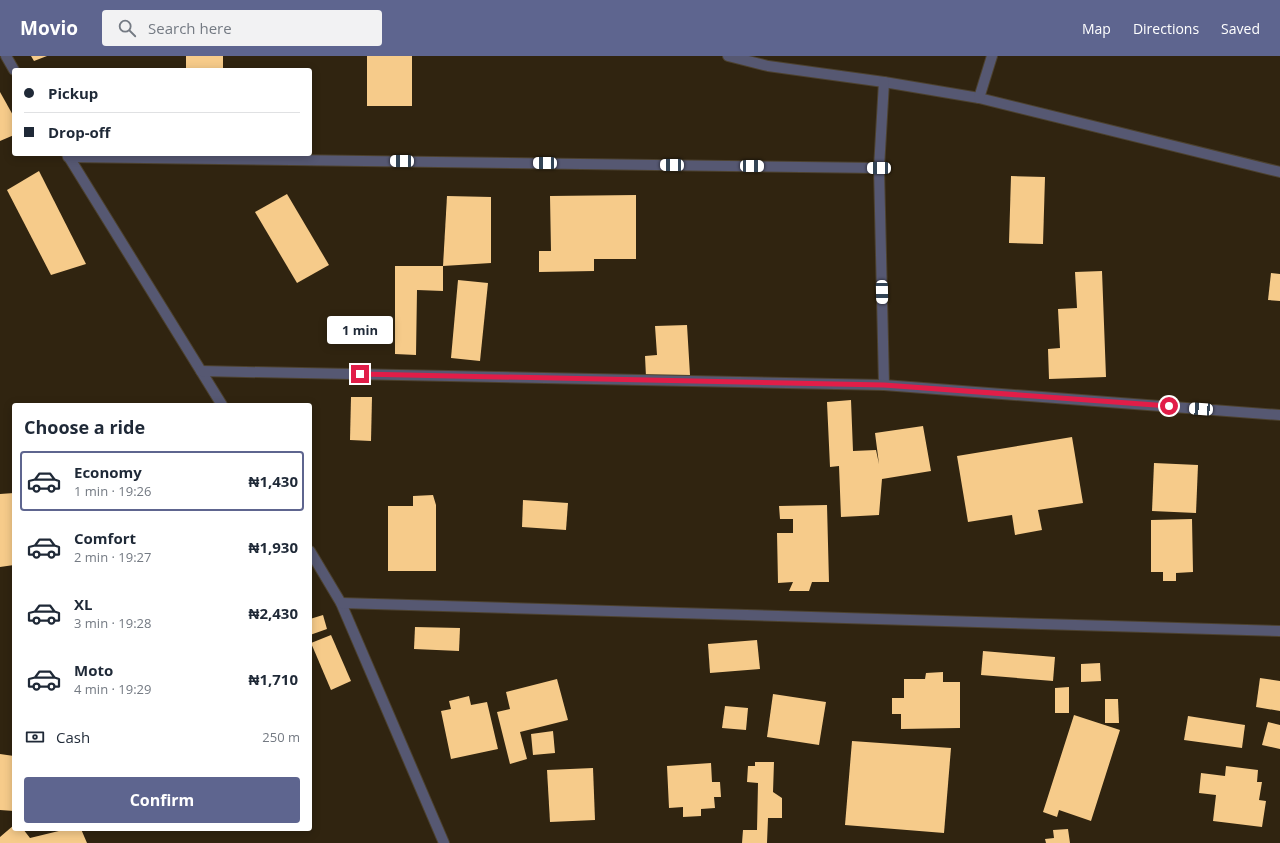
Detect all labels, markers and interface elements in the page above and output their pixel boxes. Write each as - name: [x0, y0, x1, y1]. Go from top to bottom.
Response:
- search box: [102, 10, 382, 46]
- text: Movio: [20, 15, 78, 41]
- icon: search: [116, 17, 138, 39]
- text: Search here: [148, 18, 232, 38]
- text: Map: [1082, 19, 1111, 38]
- text: Directions: [1133, 19, 1199, 38]
- text: Saved: [1221, 19, 1260, 38]
- text: Pickup: [48, 83, 98, 103]
- text: Drop-off: [48, 122, 110, 142]
- car: [390, 155, 414, 167]
- car: [533, 157, 557, 169]
- car: [660, 159, 684, 171]
- car: [740, 160, 764, 172]
- car: [867, 162, 891, 174]
- car: [876, 280, 888, 304]
- callout: 1 min: [327, 316, 393, 344]
- text: 1 min: [342, 321, 378, 339]
- route end: [351, 365, 369, 383]
- route start: [1160, 397, 1178, 415]
- car: [1189, 402, 1213, 416]
- text: Choose a ride: [24, 415, 145, 439]
- text: Economy: [74, 462, 142, 482]
- icon: car: [26, 463, 62, 499]
- text: ₦1,430: [249, 471, 298, 491]
- text: 1 min · 19:26: [74, 482, 151, 500]
- text: Comfort: [74, 528, 136, 548]
- icon: car: [26, 529, 62, 565]
- text: ₦1,930: [249, 537, 298, 557]
- text: 2 min · 19:27: [74, 548, 151, 566]
- text: XL: [74, 594, 92, 614]
- icon: car: [26, 595, 62, 631]
- text: ₦2,430: [249, 603, 298, 623]
- text: 3 min · 19:28: [74, 614, 151, 632]
- text: Moto: [74, 660, 113, 680]
- icon: car: [26, 661, 62, 697]
- text: ₦1,710: [249, 669, 298, 689]
- text: 4 min · 19:29: [74, 680, 151, 698]
- icon: cash: [24, 726, 46, 748]
- text: Cash: [56, 727, 90, 747]
- text: 250 m: [262, 728, 300, 746]
- button: Confirm: [24, 777, 300, 823]

